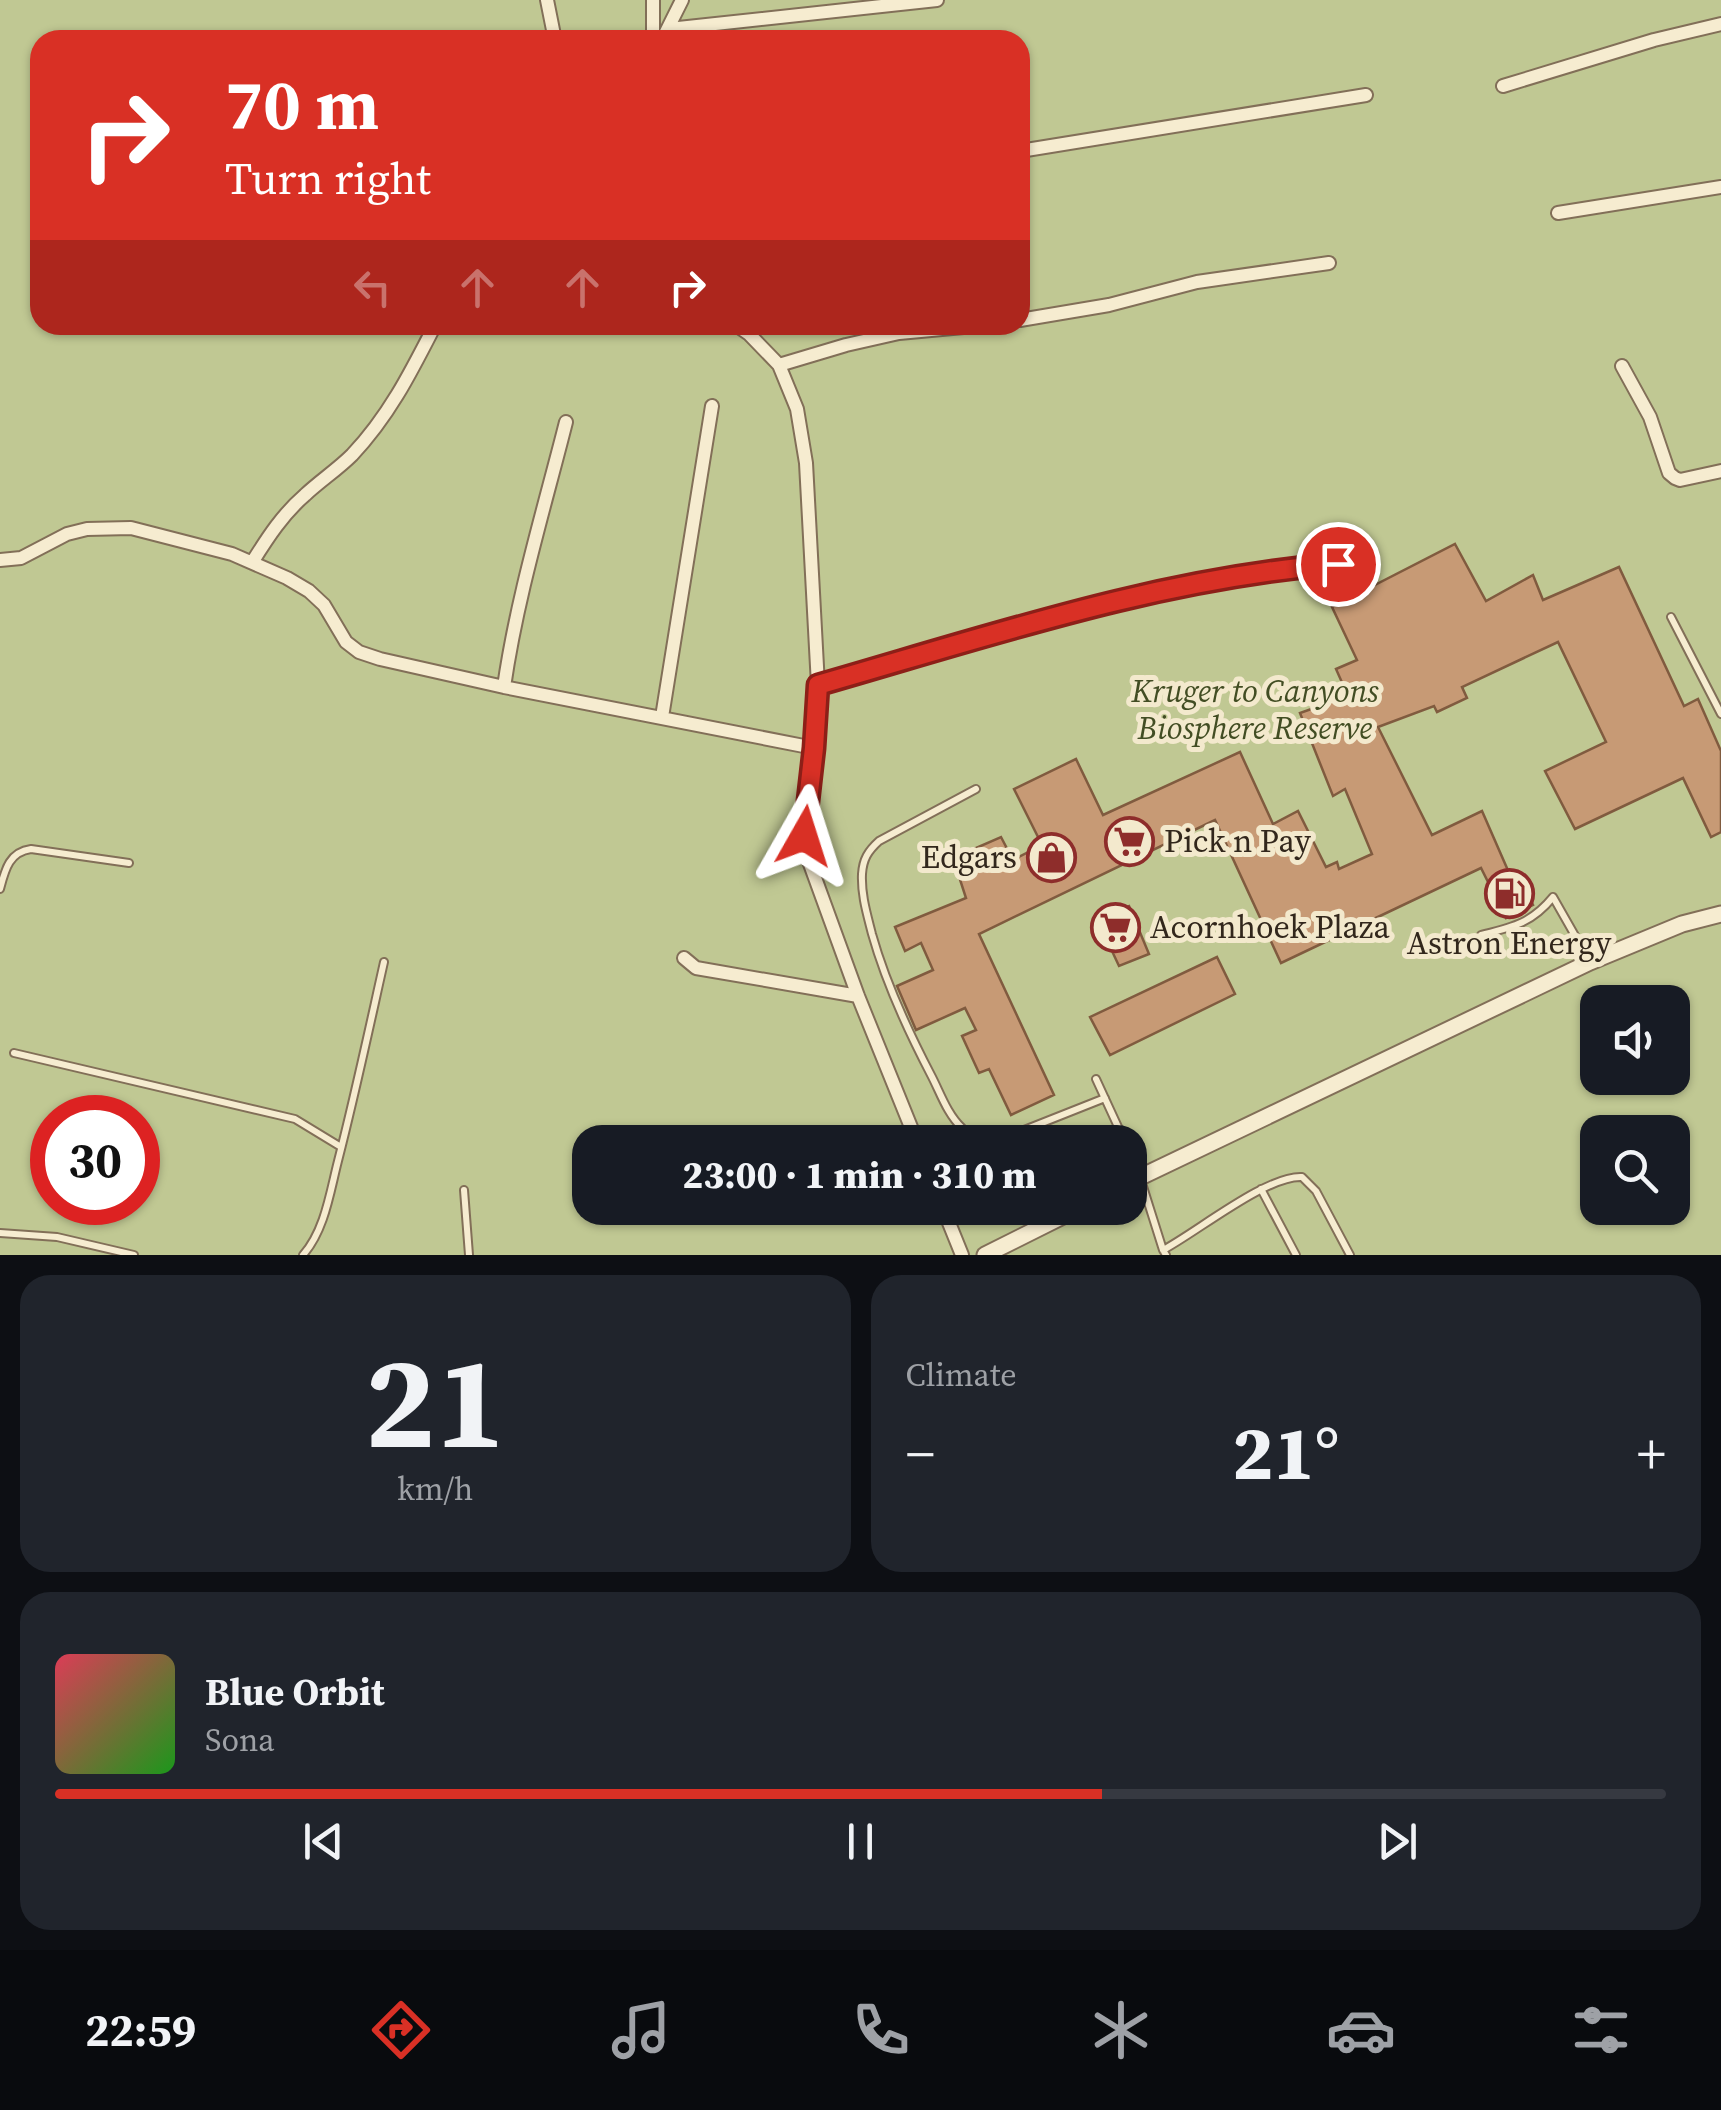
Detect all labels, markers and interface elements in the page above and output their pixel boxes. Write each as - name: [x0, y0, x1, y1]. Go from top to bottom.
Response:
- text: 70 m: [225, 56, 379, 152]
- icon: right: [60, 70, 190, 200]
- text: Turn right: [225, 147, 431, 209]
- icon: left: [345, 260, 400, 315]
- icon: ahead: [450, 260, 505, 315]
- icon: ahead: [555, 260, 610, 315]
- icon: right: [660, 260, 715, 315]
- pin: [1296, 522, 1381, 607]
- icon: arrive: [1311, 537, 1366, 592]
- park label: Kruger to Canyons Biosphere Reserve: [1130, 669, 1379, 750]
- position arrow: [752, 784, 856, 888]
- supermarket icon: Pick n Pay: [1103, 815, 1155, 867]
- place label: Pick n Pay: [1164, 819, 1312, 863]
- shop icon: Edgars: [1026, 831, 1078, 883]
- place label: Edgars: [921, 835, 1017, 879]
- fuel station icon: Astron Energy: [1483, 867, 1535, 919]
- supermarket icon: Acornhoek Plaza: [1089, 901, 1141, 953]
- place label: Acornhoek Plaza: [1150, 905, 1390, 949]
- place label: Astron Energy: [1407, 921, 1612, 965]
- map controls: [1580, 985, 1690, 1225]
- button: sound: [1580, 985, 1690, 1095]
- speed limit sign: 30: [30, 1095, 160, 1225]
- button: search: [1580, 1115, 1690, 1225]
- text: 23:00 · 1 min · 310 m: [682, 1149, 1037, 1201]
- text: 21: [365, 1312, 506, 1491]
- text: Climate: [906, 1353, 1017, 1397]
- text: 21°: [1232, 1401, 1339, 1504]
- text: −: [906, 1416, 935, 1491]
- text: +: [1637, 1416, 1666, 1491]
- text: km/h: [397, 1467, 473, 1511]
- text: Blue Orbit: [205, 1666, 385, 1718]
- text: Sona: [205, 1718, 275, 1762]
- icon: previous: [296, 1814, 351, 1869]
- icon: pause: [833, 1814, 888, 1869]
- icon: next: [1370, 1814, 1425, 1869]
- icon: directions: [366, 1995, 436, 2065]
- icon: music: [606, 1995, 676, 2065]
- icon: phone: [846, 1995, 916, 2065]
- icon: climate: [1086, 1995, 1156, 2065]
- icon: car: [1326, 1995, 1396, 2065]
- icon: filters: [1566, 1995, 1636, 2065]
- text: 22:59: [85, 1999, 196, 2061]

